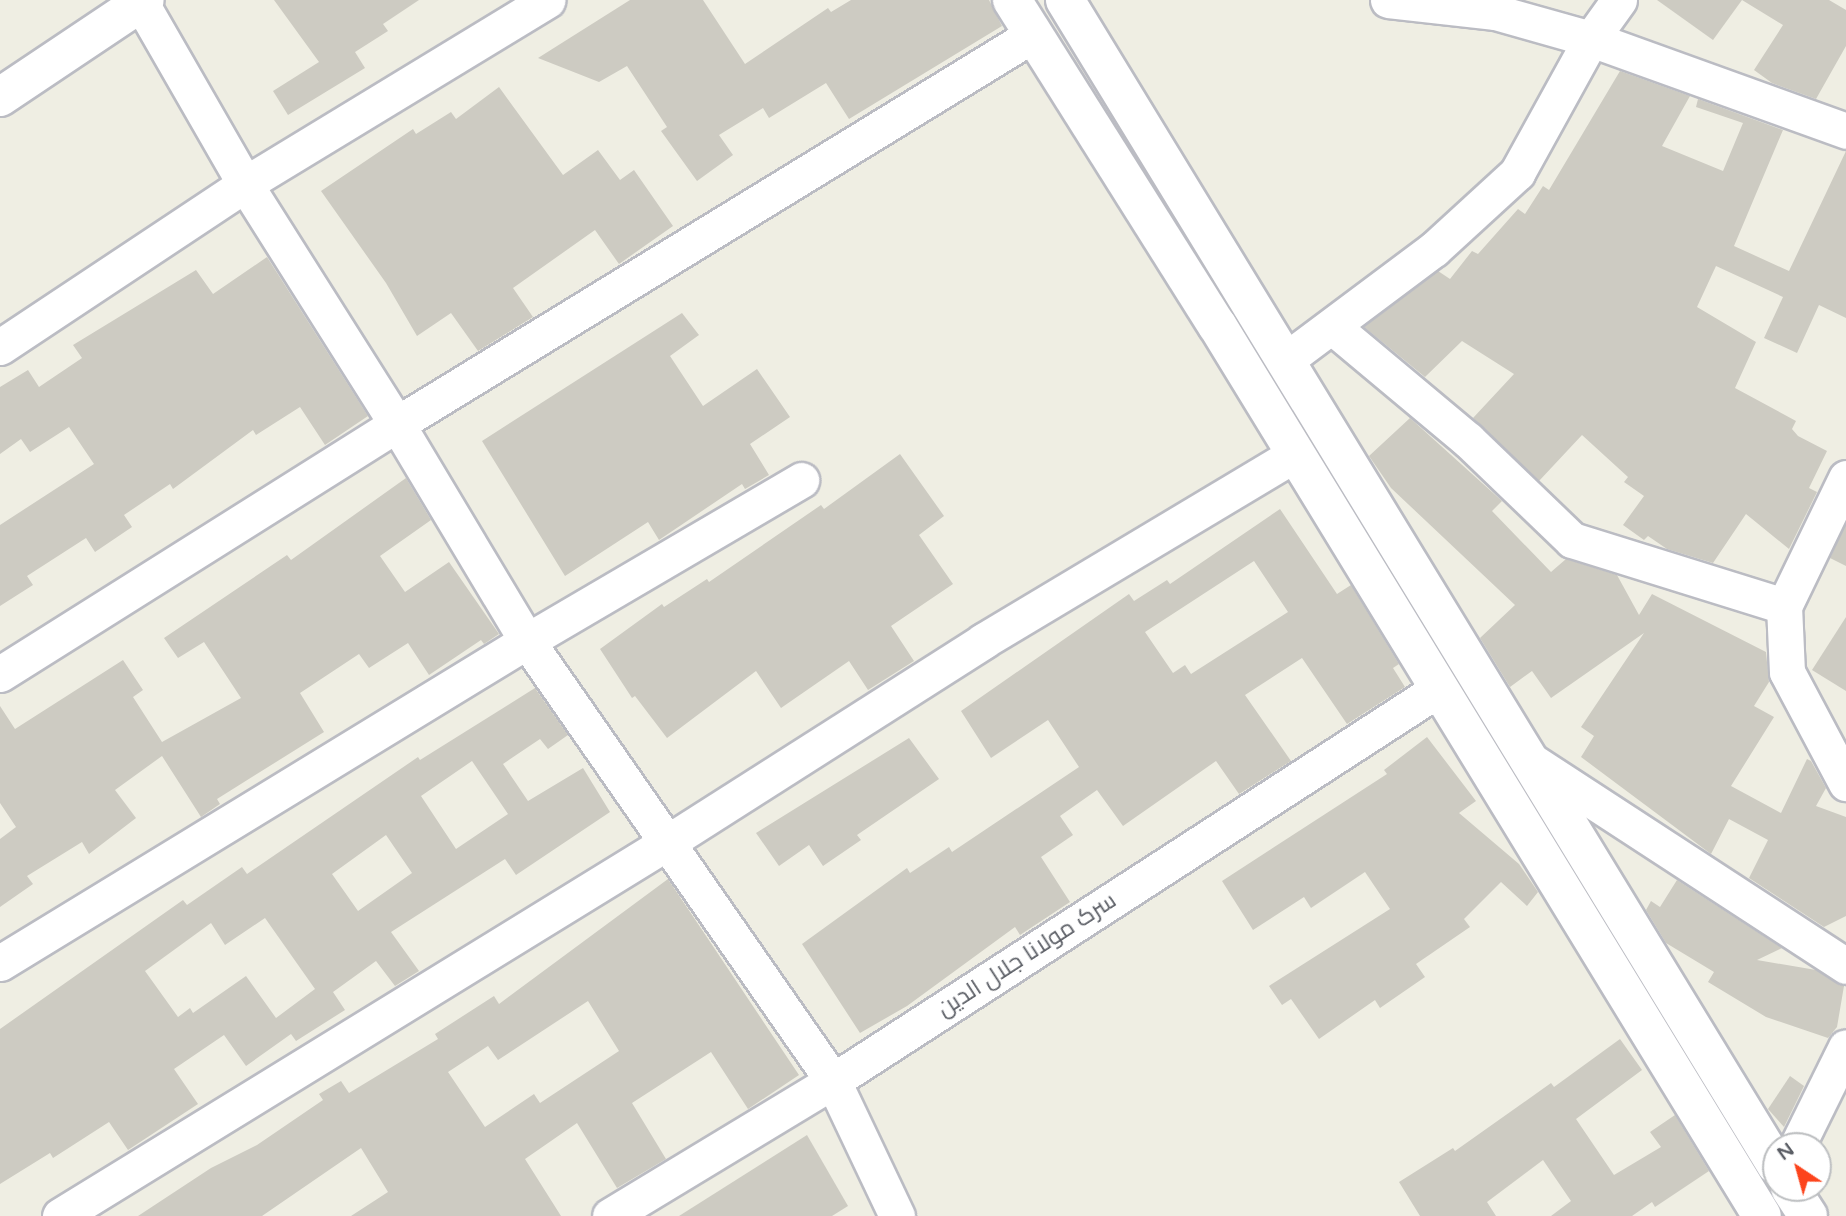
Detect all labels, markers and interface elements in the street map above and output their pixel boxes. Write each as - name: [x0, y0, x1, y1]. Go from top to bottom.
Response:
- street label: سرک مولانا جلال الدین: [932, 887, 1122, 1023]
- north arrow: [1762, 1132, 1832, 1202]
- text: N: [1773, 1138, 1798, 1165]

